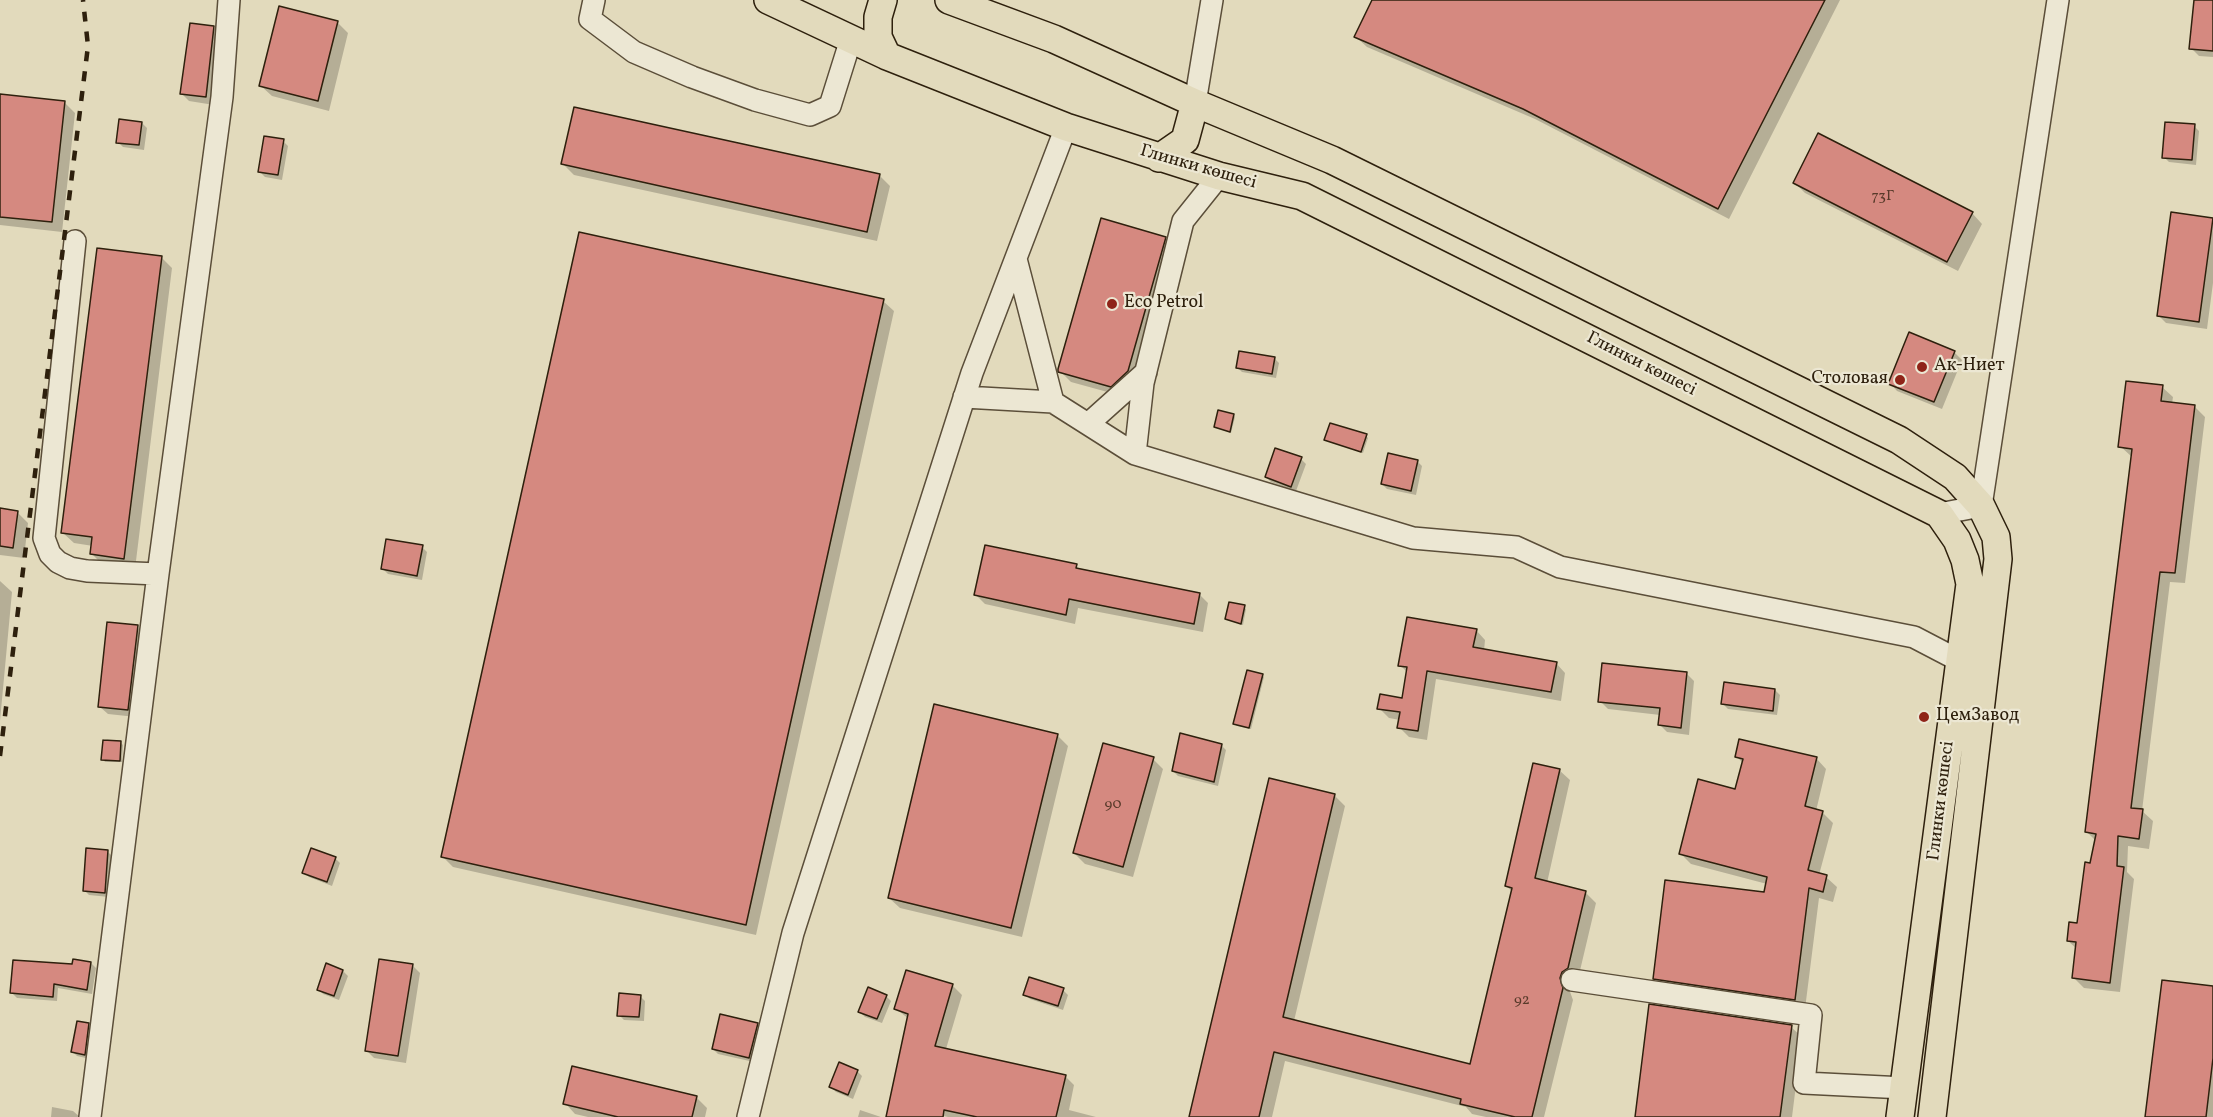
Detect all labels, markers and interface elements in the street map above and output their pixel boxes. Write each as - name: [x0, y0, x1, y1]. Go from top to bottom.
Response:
- street label: Глинки көшесі: [1137, 141, 1259, 195]
- house number: 73Г: [1872, 188, 1894, 206]
- place label: Eco Petrol: [1124, 293, 1203, 315]
- marker: Eco Petrol: [1105, 297, 1119, 311]
- street label: Глинки көшесі: [1582, 328, 1700, 402]
- place label: Ак-Ниет: [1934, 356, 2005, 378]
- marker: Ак-Ниет: [1915, 360, 1929, 374]
- place label: Столовая: [1811, 369, 1888, 391]
- marker: Столовая: [1893, 373, 1907, 387]
- place label: ЦемЗавод: [1936, 706, 2019, 728]
- marker: ЦемЗавод: [1917, 710, 1931, 724]
- street label: Глинки көшесі: [1924, 740, 1960, 862]
- house number: 90: [1104, 796, 1122, 814]
- house number: 92: [1514, 992, 1530, 1010]

